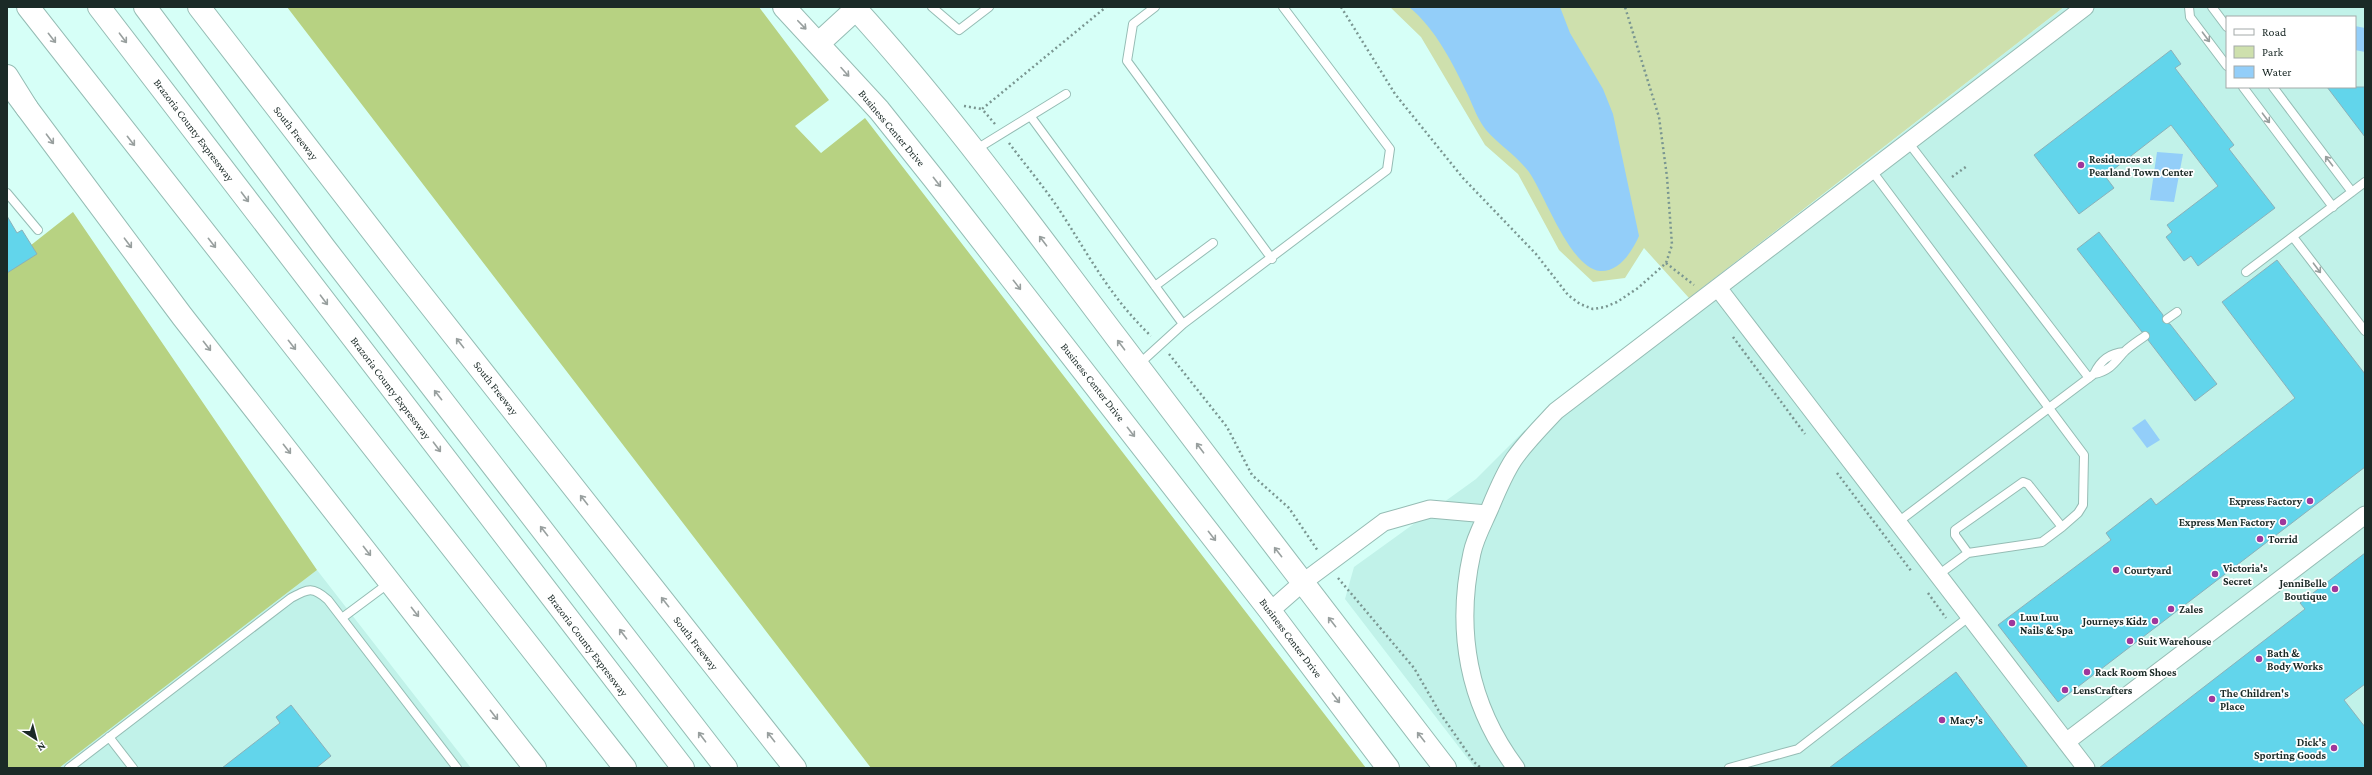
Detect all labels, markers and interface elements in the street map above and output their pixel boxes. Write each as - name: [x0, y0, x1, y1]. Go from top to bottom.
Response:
- legend: [2226, 16, 2356, 88]
- one-way arrow: [797, 20, 807, 30]
- text: Road: [2262, 25, 2287, 39]
- one-way arrow: [47, 32, 56, 43]
- one-way arrow: [119, 32, 127, 43]
- one-way arrow: [2201, 32, 2210, 43]
- text: Park: [2262, 45, 2284, 59]
- text: Water: [2262, 65, 2292, 79]
- one-way arrow: [840, 67, 850, 77]
- street label: Brazoria County Expressway: [151, 76, 237, 185]
- street label: Business Center Drive: [857, 87, 928, 169]
- street label: South Freeway: [271, 104, 321, 164]
- one-way arrow: [2262, 113, 2271, 124]
- one-way arrow: [46, 133, 55, 144]
- one-way arrow: [127, 135, 136, 146]
- place label: Residences at Pearland Town Center: [2089, 153, 2194, 178]
- one-way arrow: [2324, 155, 2333, 166]
- marker: Residences at Pearland Town Center: [2076, 160, 2086, 170]
- one-way arrow: [933, 177, 942, 188]
- one-way arrow: [240, 191, 249, 202]
- one-way arrow: [1039, 236, 1047, 247]
- one-way arrow: [207, 237, 216, 248]
- one-way arrow: [124, 238, 132, 249]
- one-way arrow: [2313, 262, 2321, 273]
- one-way arrow: [1013, 280, 1021, 291]
- one-way arrow: [319, 294, 328, 305]
- street label: Brazoria County Expressway: [348, 334, 434, 443]
- one-way arrow: [456, 338, 465, 349]
- one-way arrow: [1117, 339, 1126, 350]
- one-way arrow: [288, 340, 296, 351]
- street label: Business Center Drive: [1059, 340, 1127, 424]
- one-way arrow: [202, 341, 211, 352]
- street label: South Freeway: [471, 359, 521, 419]
- one-way arrow: [434, 390, 443, 401]
- one-way arrow: [1127, 426, 1136, 437]
- one-way arrow: [433, 442, 441, 453]
- one-way arrow: [283, 443, 291, 454]
- one-way arrow: [1196, 443, 1204, 454]
- one-way arrow: [580, 495, 588, 506]
- place label: Express Factory: [2229, 495, 2303, 507]
- marker: Express Factory: [2305, 496, 2315, 506]
- place label: Express Men Factory: [2179, 516, 2276, 528]
- marker: Express Men Factory: [2278, 517, 2288, 527]
- one-way arrow: [539, 526, 548, 537]
- one-way arrow: [1208, 531, 1217, 542]
- place label: Torrid: [2268, 533, 2298, 545]
- marker: Torrid: [2255, 534, 2265, 544]
- one-way arrow: [363, 545, 372, 556]
- one-way arrow: [1274, 546, 1283, 557]
- place label: Victoria's Secret: [2222, 562, 2268, 587]
- place label: Courtyard: [2124, 564, 2172, 576]
- marker: Courtyard: [2111, 565, 2121, 575]
- marker: Victoria's Secret: [2210, 569, 2220, 579]
- place label: JenniBelle Boutique: [2278, 577, 2327, 602]
- marker: JenniBelle Boutique: [2330, 584, 2340, 594]
- street label: Brazoria County Expressway: [545, 591, 631, 700]
- street label: Business Center Drive: [1257, 596, 1325, 680]
- one-way arrow: [660, 597, 669, 608]
- place label: Zales: [2179, 603, 2204, 615]
- marker: Zales: [2166, 604, 2176, 614]
- one-way arrow: [411, 607, 419, 618]
- place label: Luu Luu Nails & Spa: [2020, 611, 2074, 636]
- street label: South Freeway: [671, 614, 721, 674]
- place label: Journeys Kidz: [2082, 615, 2147, 627]
- one-way arrow: [1328, 616, 1337, 627]
- marker: Journeys Kidz: [2150, 616, 2160, 626]
- marker: Luu Luu Nails & Spa: [2007, 618, 2017, 628]
- one-way arrow: [619, 628, 628, 639]
- place label: Suit Warehouse: [2138, 635, 2211, 647]
- marker: Suit Warehouse: [2125, 636, 2135, 646]
- place label: Bath & Body Works: [2267, 647, 2324, 672]
- marker: Bath & Body Works: [2254, 654, 2264, 664]
- place label: Rack Room Shoes: [2095, 666, 2177, 678]
- marker: Rack Room Shoes: [2082, 667, 2092, 677]
- place label: LensCrafters: [2073, 684, 2133, 696]
- marker: LensCrafters: [2060, 685, 2070, 695]
- place label: The Children's Place: [2220, 687, 2289, 712]
- one-way arrow: [1331, 692, 1340, 703]
- marker: The Children's Place: [2207, 694, 2217, 704]
- one-way arrow: [490, 710, 499, 721]
- place label: Macy's: [1950, 714, 1983, 726]
- marker: Macy's: [1937, 715, 1947, 725]
- north arrow: [16, 719, 56, 759]
- one-way arrow: [698, 732, 707, 743]
- one-way arrow: [767, 732, 775, 743]
- one-way arrow: [1417, 732, 1425, 743]
- place label: Dick's Sporting Goods: [2254, 736, 2327, 761]
- text: N: [35, 740, 48, 754]
- marker: Dick's Sporting Goods: [2329, 743, 2339, 753]

